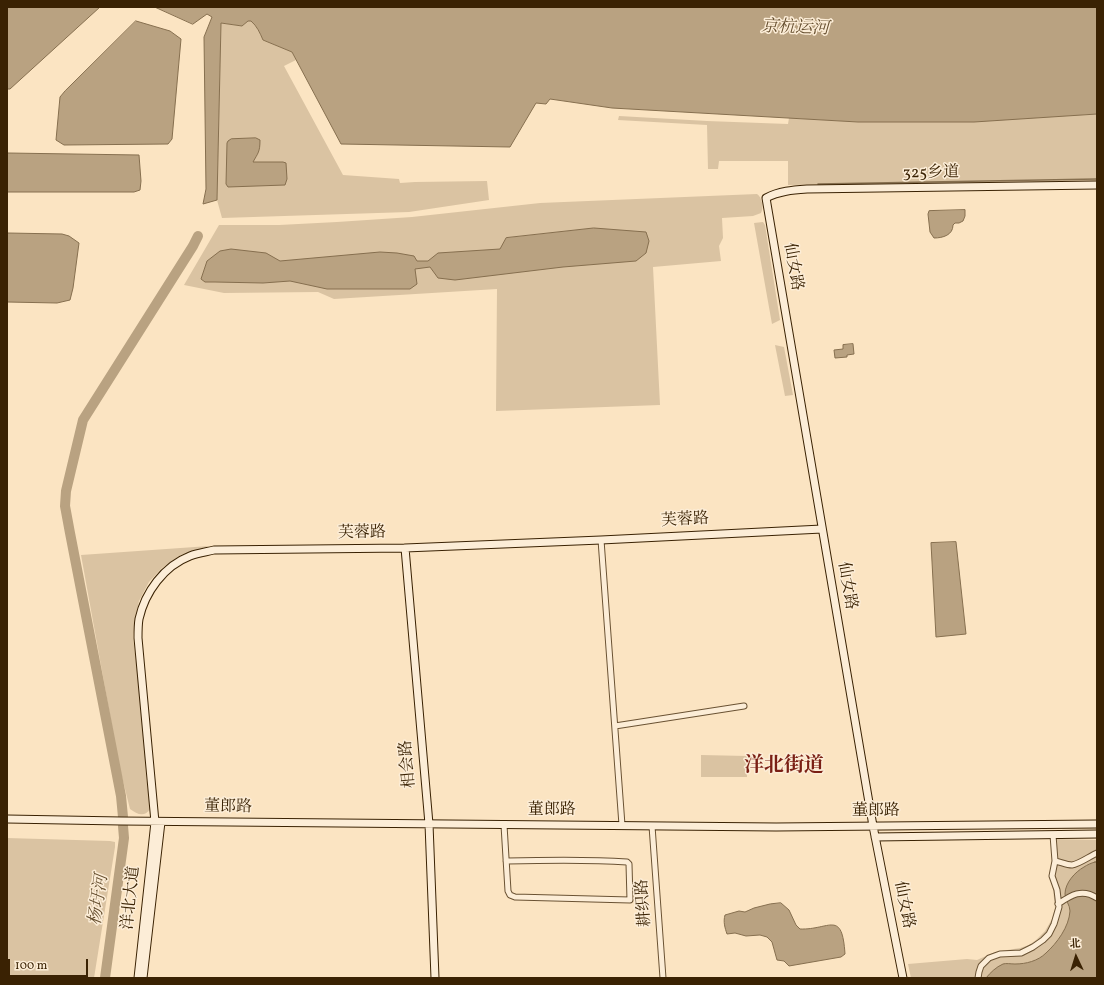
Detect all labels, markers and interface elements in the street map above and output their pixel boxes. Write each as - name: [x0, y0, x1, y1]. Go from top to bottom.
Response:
- water label: 京杭运河: [761, 18, 829, 40]
- street label: 325乡道: [903, 164, 959, 184]
- street label: 仙女路: [778, 242, 806, 292]
- street label: 芙蓉路: [661, 510, 709, 532]
- street label: 芙蓉路: [338, 524, 386, 544]
- street label: 仙女路: [832, 561, 860, 611]
- street label: 相会路: [397, 739, 421, 789]
- district label: 洋北街道: [744, 755, 824, 779]
- street label: 董郎路: [204, 798, 252, 818]
- street label: 董郎路: [528, 801, 576, 821]
- street label: 董郎路: [852, 802, 900, 822]
- street label: 洋北大道: [119, 865, 145, 931]
- water label: 杨圩河: [86, 873, 114, 927]
- street label: 耕织路: [634, 878, 656, 928]
- street label: 仙女路: [889, 880, 917, 930]
- north arrow: [1056, 937, 1096, 977]
- text: 北: [1069, 937, 1081, 952]
- scale bar: [10, 951, 90, 977]
- text: 100 m: [15, 958, 47, 974]

